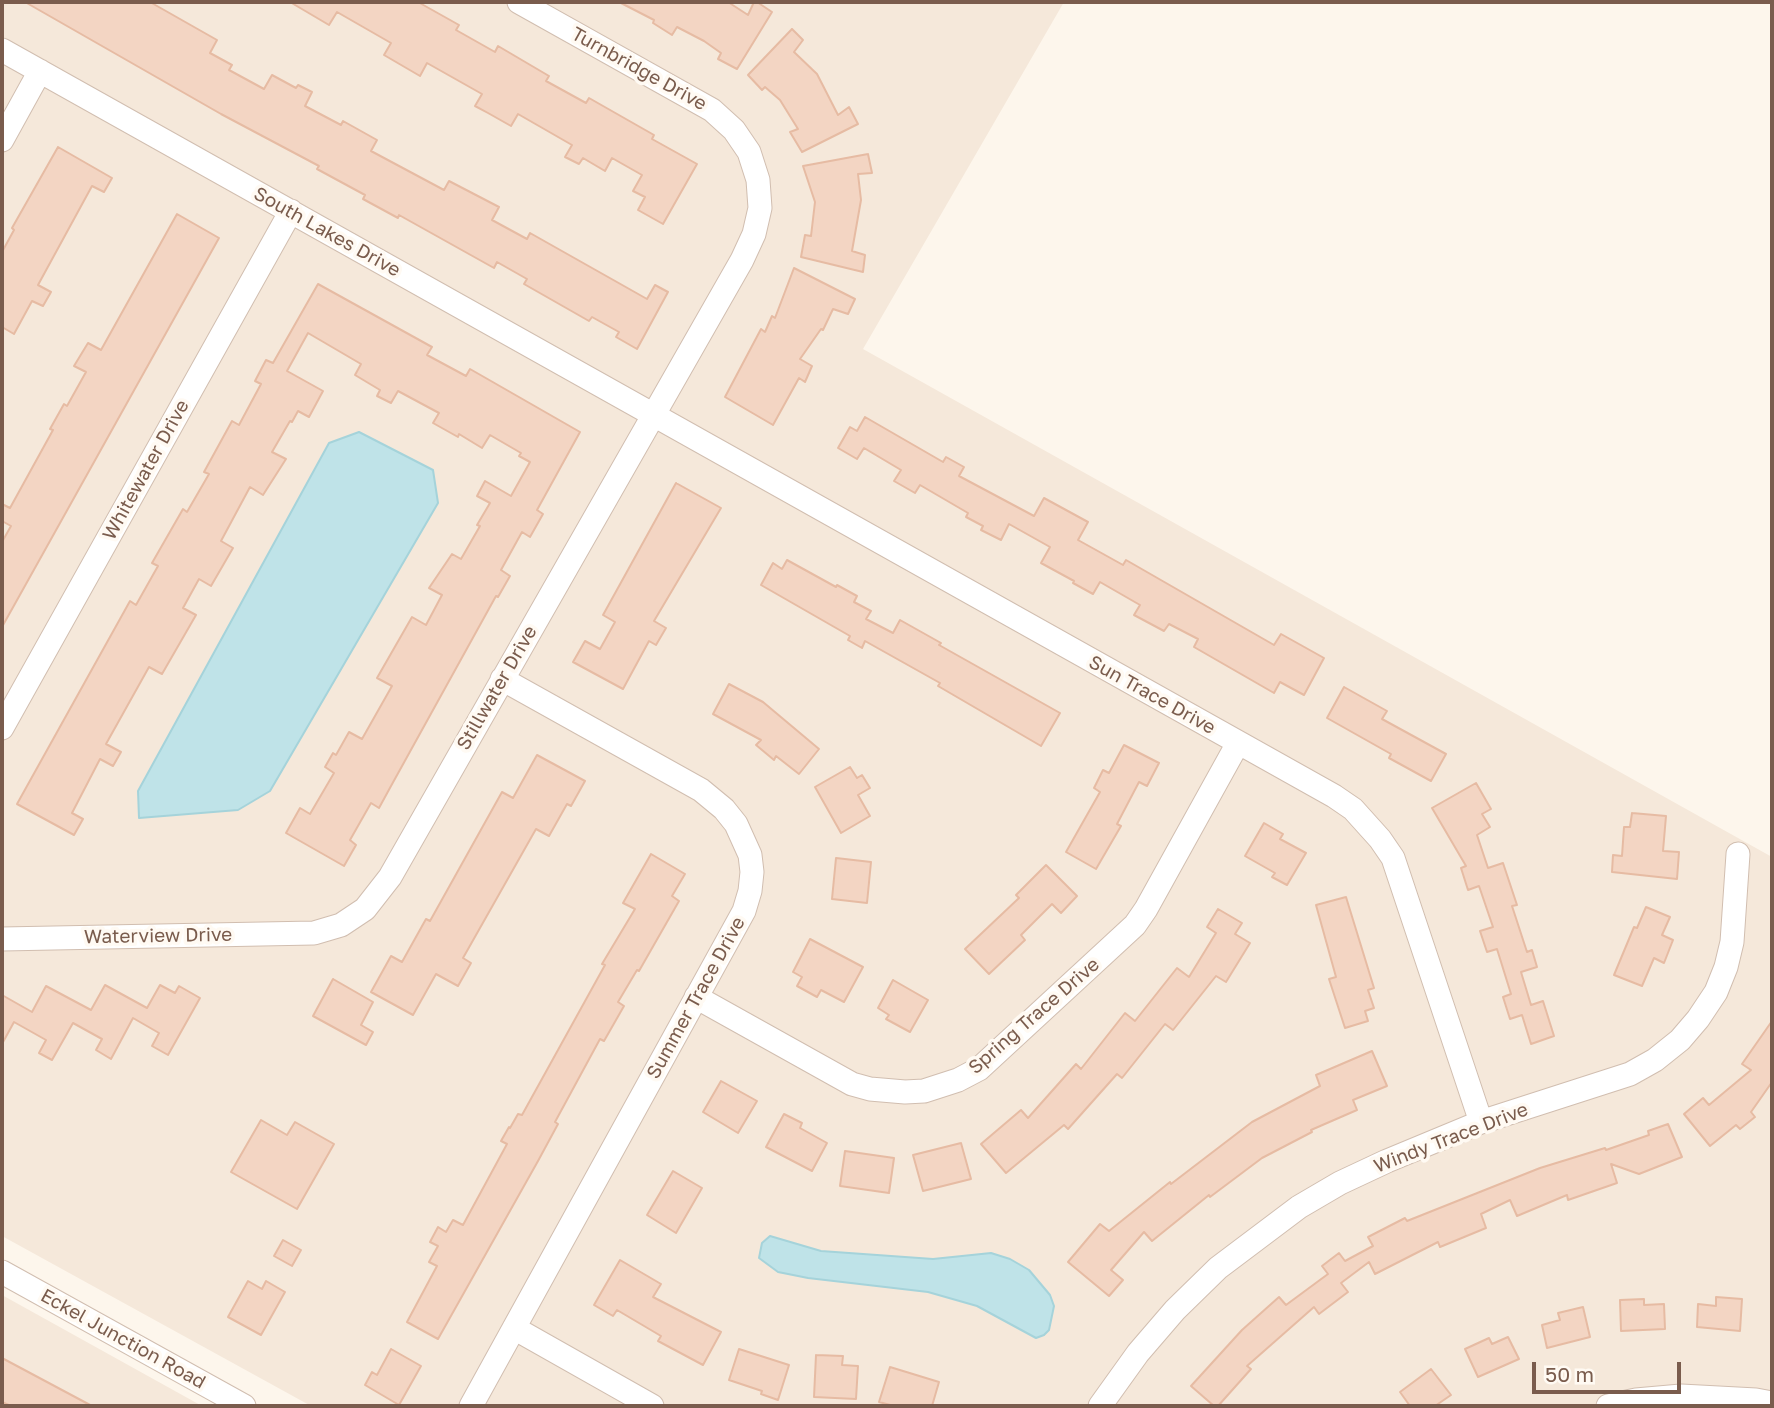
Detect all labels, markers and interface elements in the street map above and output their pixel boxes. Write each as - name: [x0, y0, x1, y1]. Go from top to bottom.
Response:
- street label: Turnbridge Drive: [567, 22, 711, 116]
- street label: South Lakes Drive: [250, 182, 404, 282]
- street label: Whitewater Drive: [98, 396, 194, 544]
- street label: Stillwater Drive: [452, 622, 542, 754]
- street label: Sun Trace Drive: [1085, 651, 1219, 739]
- street label: Summer Trace Drive: [642, 913, 750, 1083]
- street label: Waterview Drive: [84, 923, 232, 949]
- street label: Spring Trace Drive: [964, 953, 1104, 1079]
- street label: Windy Trace Drive: [1371, 1098, 1531, 1178]
- street label: Eckel Junction Road: [37, 1284, 209, 1394]
- scale bar: [1536, 1348, 1685, 1392]
- text: 50 m: [1545, 1361, 1594, 1387]

